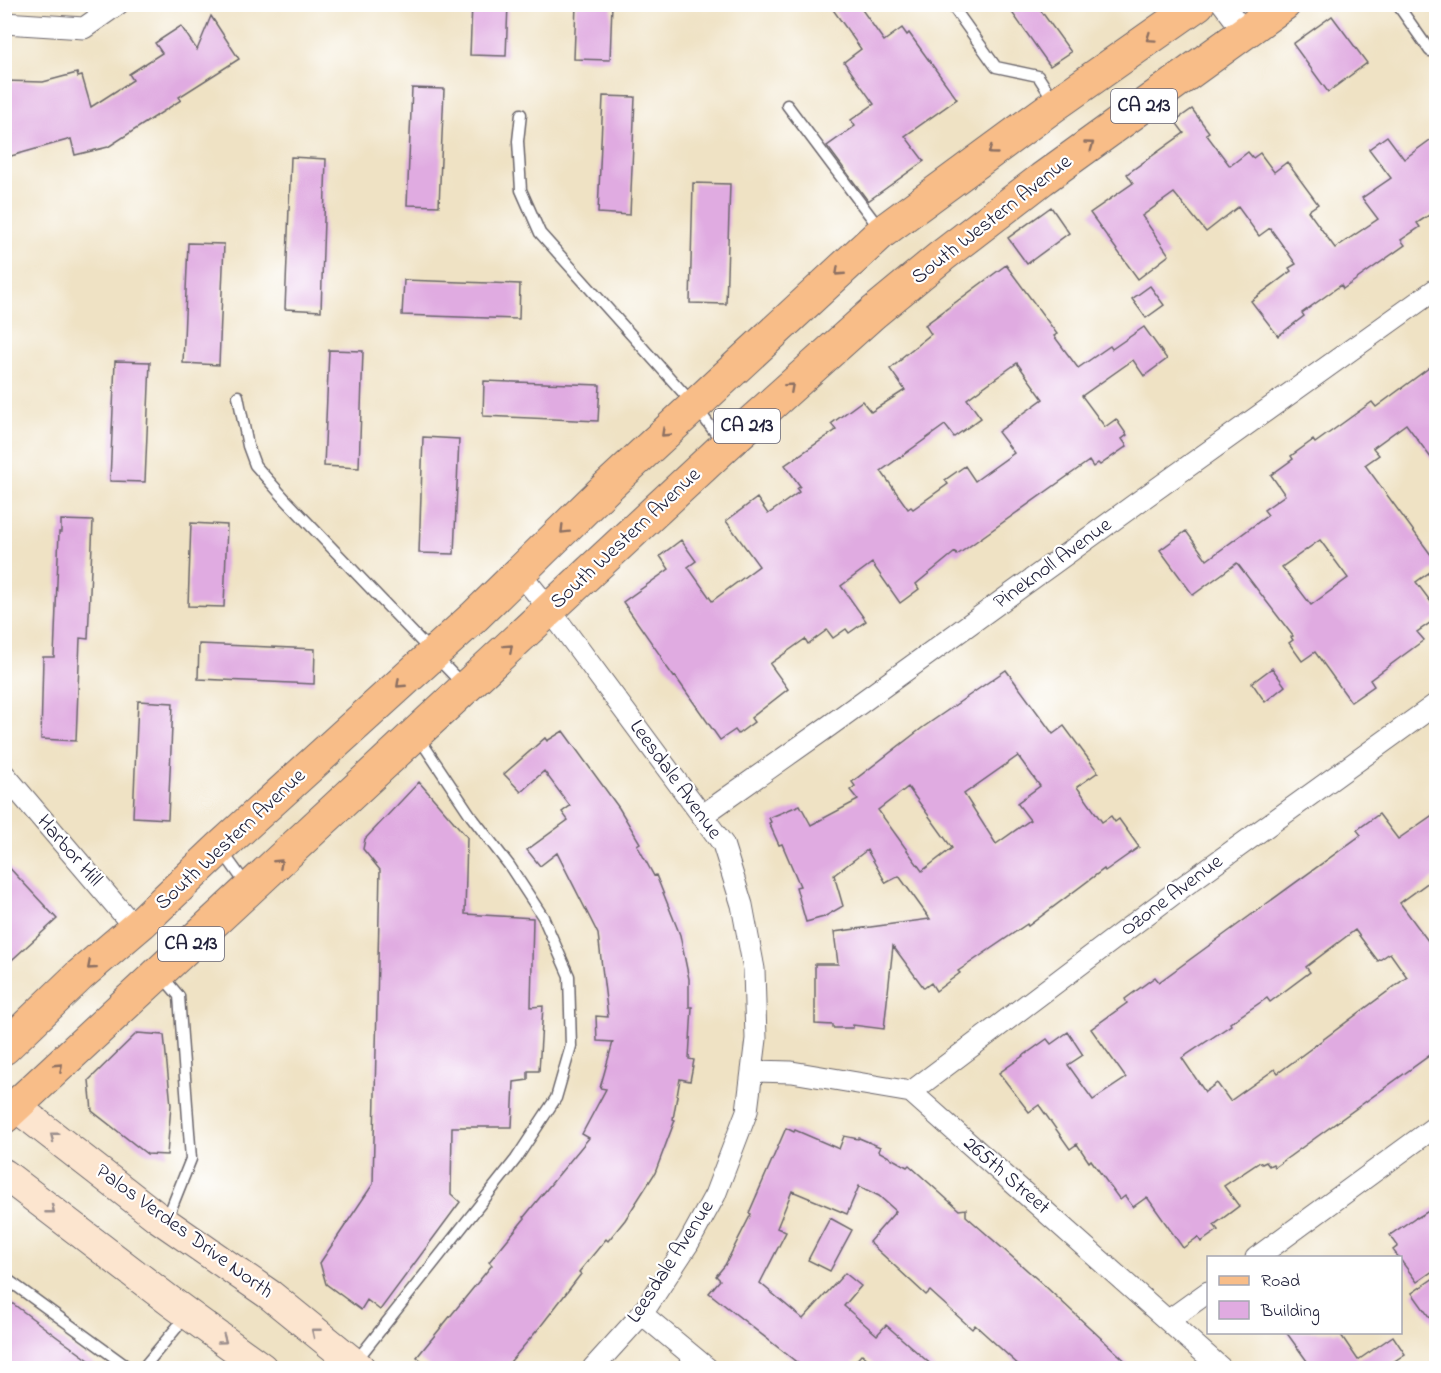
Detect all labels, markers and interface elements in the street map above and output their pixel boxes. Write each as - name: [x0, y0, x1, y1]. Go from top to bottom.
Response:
- one-way arrow: [1146, 31, 1157, 42]
- road number: CA 213: [1111, 89, 1177, 123]
- one-way arrow: [1083, 141, 1094, 152]
- one-way arrow: [987, 144, 998, 155]
- street label: South Western Avenue: [905, 147, 1079, 292]
- one-way arrow: [835, 265, 846, 276]
- one-way arrow: [784, 383, 794, 394]
- road number: CA 213: [714, 409, 780, 443]
- one-way arrow: [662, 426, 672, 437]
- street label: South Western Avenue: [544, 461, 708, 617]
- street label: Pineknoll Avenue: [988, 511, 1119, 617]
- one-way arrow: [561, 522, 572, 533]
- one-way arrow: [502, 644, 512, 655]
- one-way arrow: [396, 677, 407, 688]
- street label: Leesdale Avenue: [621, 714, 729, 846]
- street label: South Western Avenue: [149, 762, 313, 918]
- street label: Harbor Hill: [29, 808, 109, 894]
- street label: Ozone Avenue: [1115, 847, 1230, 944]
- one-way arrow: [272, 859, 283, 870]
- road number: CA 213: [158, 927, 224, 961]
- one-way arrow: [87, 959, 98, 970]
- one-way arrow: [52, 1063, 63, 1074]
- street label: 265th Street: [956, 1130, 1056, 1222]
- one-way arrow: [50, 1132, 61, 1143]
- street label: Palos Verdes Drive North: [89, 1157, 279, 1307]
- street label: Leesdale Avenue: [620, 1194, 722, 1329]
- one-way arrow: [44, 1202, 55, 1213]
- legend: [1207, 1256, 1402, 1334]
- text: Road: [1261, 1269, 1300, 1295]
- text: Building: [1260, 1299, 1320, 1326]
- one-way arrow: [311, 1328, 322, 1339]
- one-way arrow: [216, 1333, 227, 1344]

